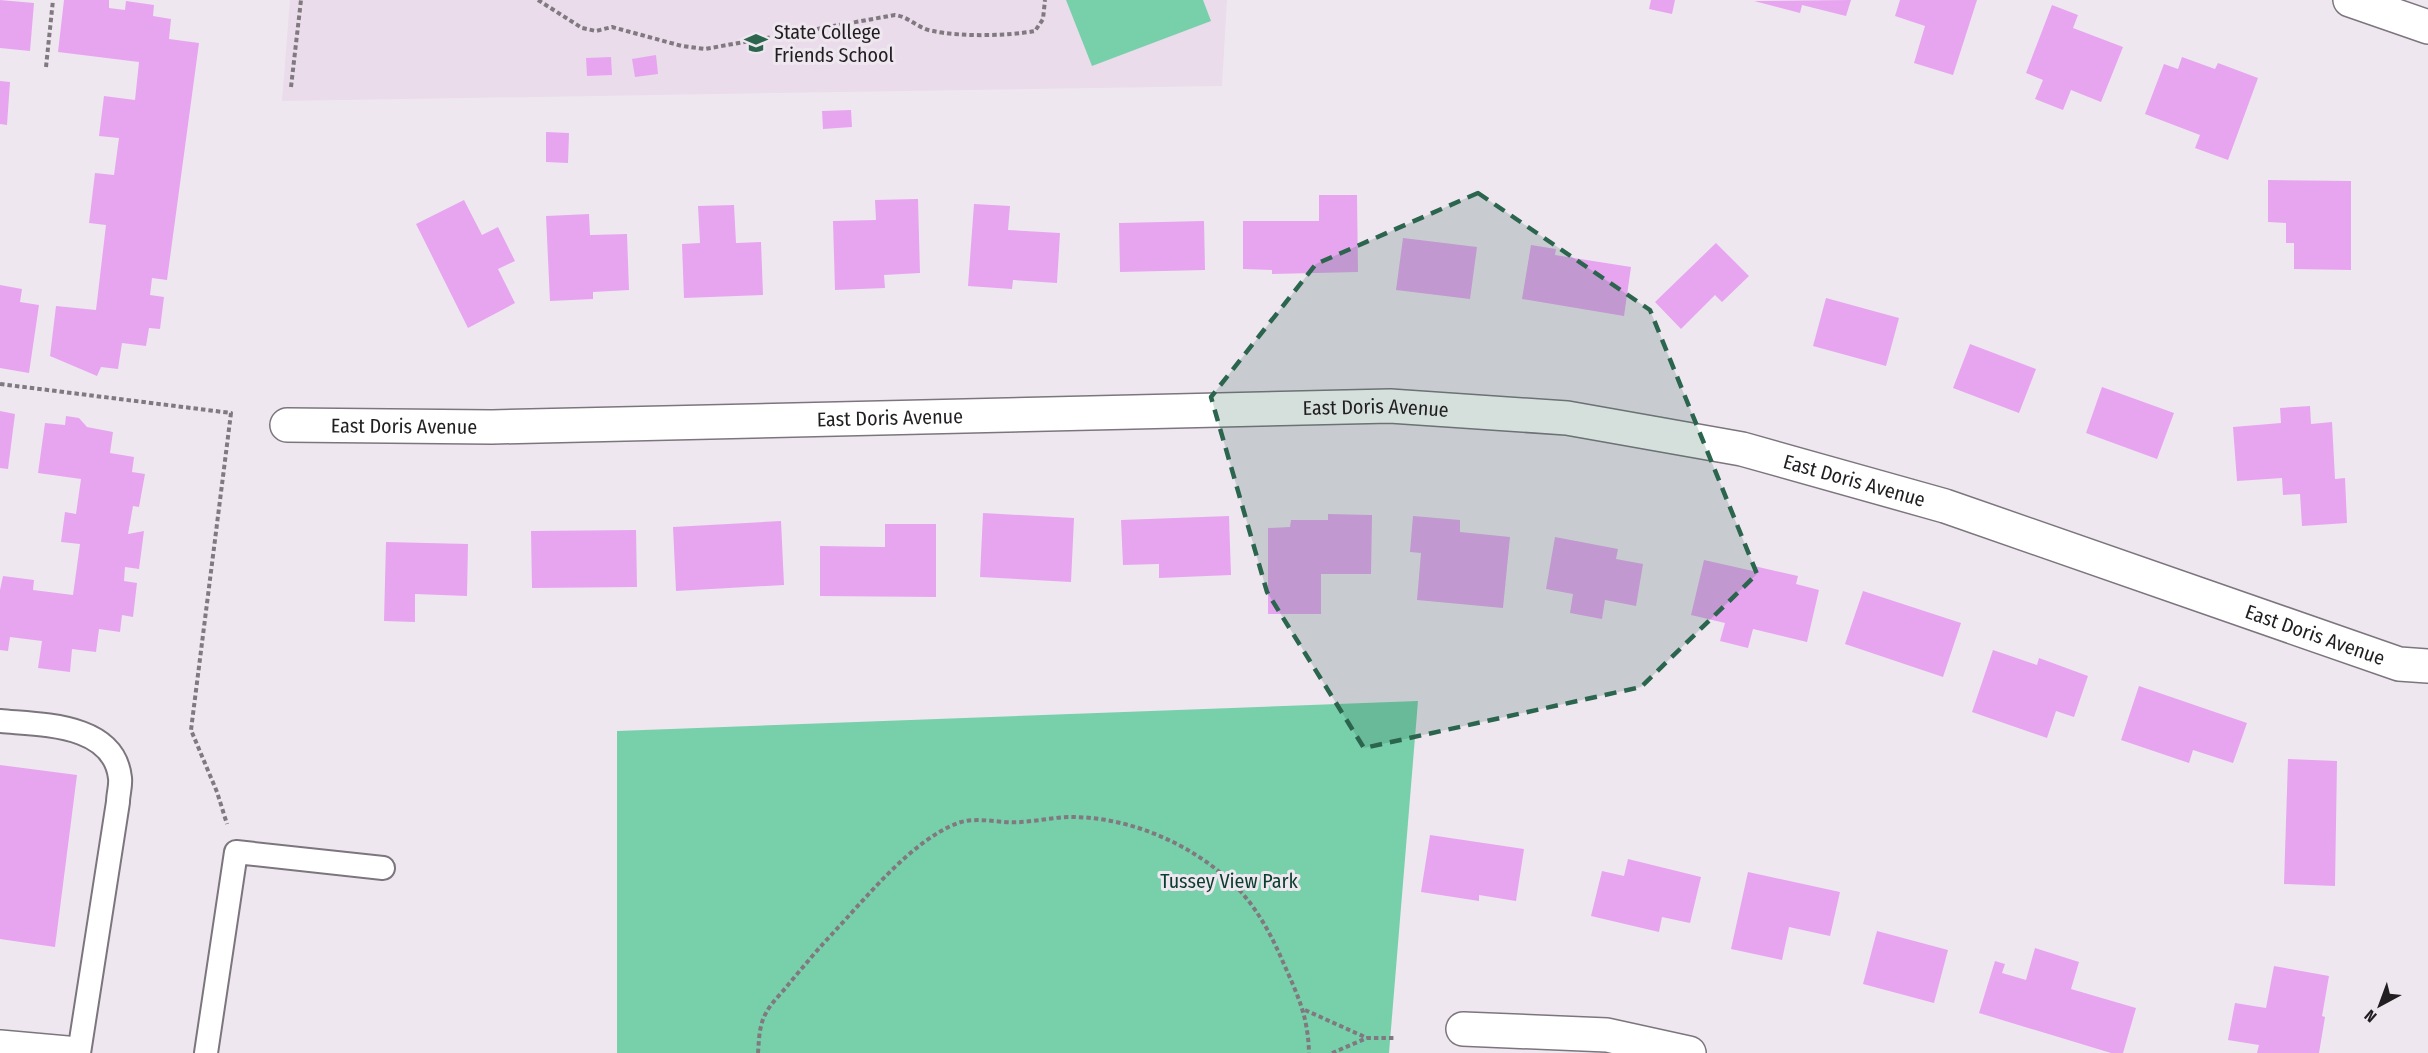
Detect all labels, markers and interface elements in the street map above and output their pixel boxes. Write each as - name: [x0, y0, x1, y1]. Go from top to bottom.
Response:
- place label: State College Friends School: [774, 20, 894, 67]
- school or university icon: State College Friends School: [743, 30, 769, 56]
- street label: East Doris Avenue: [1302, 394, 1450, 422]
- street label: East Doris Avenue: [817, 404, 963, 431]
- street label: East Doris Avenue: [331, 413, 477, 439]
- street label: East Doris Avenue: [1781, 449, 1928, 512]
- street label: East Doris Avenue: [2242, 599, 2388, 670]
- park label: Tussey View Park: [1160, 869, 1298, 893]
- north arrow: [2350, 975, 2410, 1035]
- text: N: [2361, 1006, 2380, 1026]

